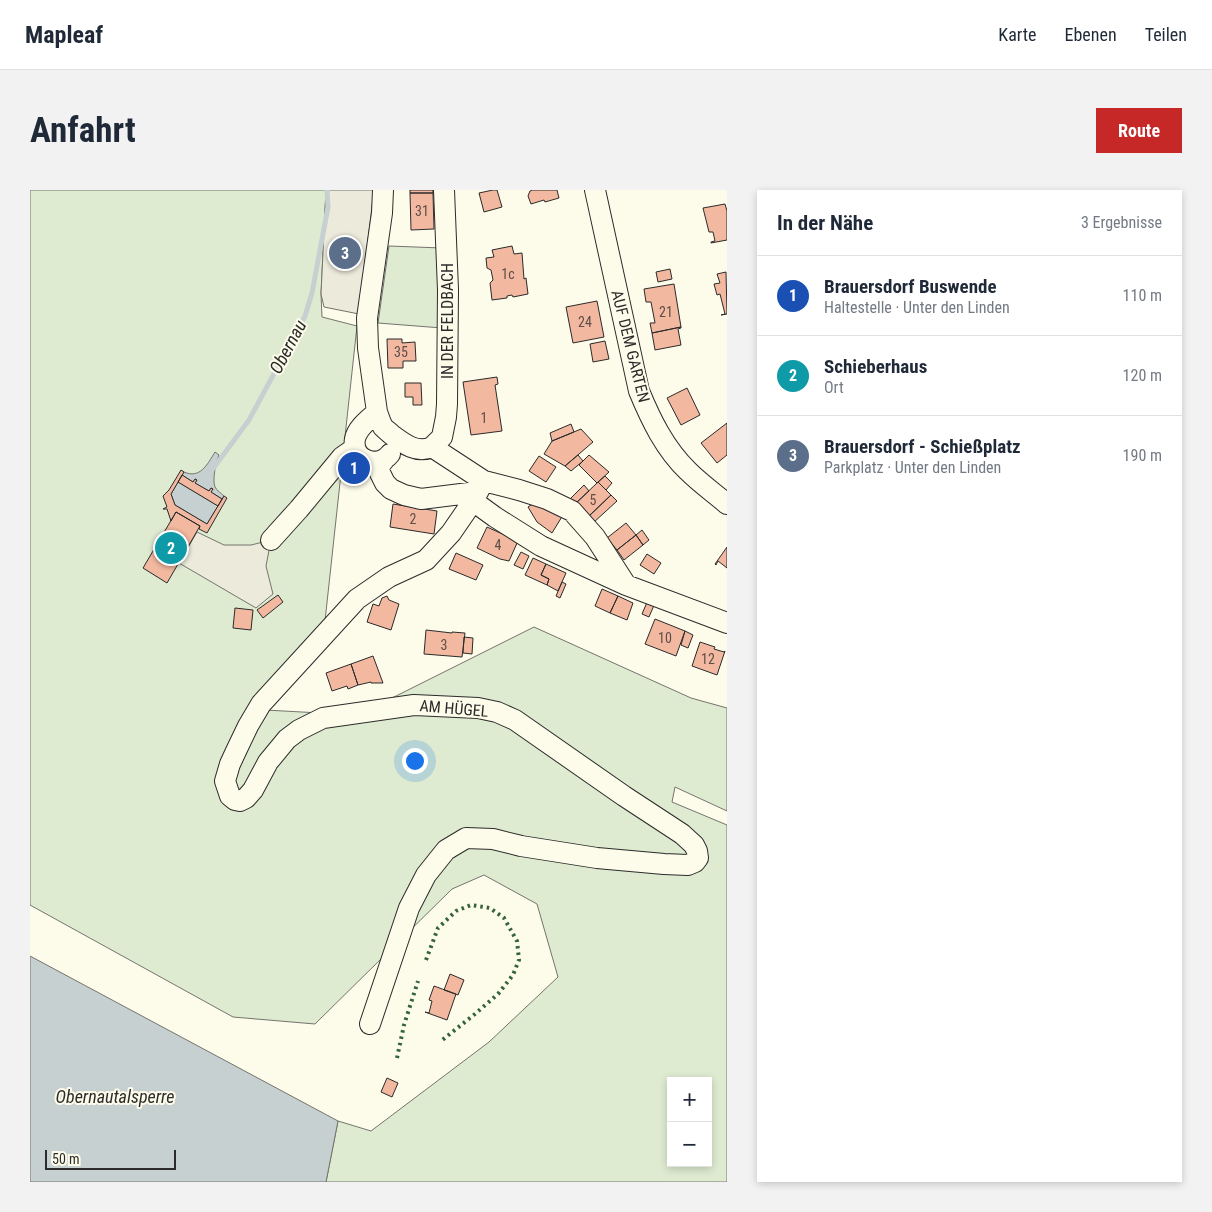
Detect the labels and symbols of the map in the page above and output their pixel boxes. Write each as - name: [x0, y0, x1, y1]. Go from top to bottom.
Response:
- house number: 31: [415, 203, 429, 219]
- pin: 3: [329, 234, 361, 272]
- street label: IN DER FELDBACH: [438, 263, 457, 379]
- house number: 1c: [501, 266, 515, 282]
- street label: AUF DEM GARTEN: [607, 288, 654, 404]
- house number: 21: [659, 304, 673, 320]
- house number: 24: [578, 314, 592, 330]
- water label: Obernau: [265, 316, 311, 377]
- house number: 35: [394, 344, 408, 360]
- house number: 1: [481, 410, 487, 426]
- pin: 1: [338, 449, 370, 487]
- house number: 5: [590, 492, 597, 508]
- house number: 2: [410, 511, 417, 527]
- pin: 2: [155, 529, 187, 567]
- house number: 4: [495, 537, 502, 553]
- house number: 10: [658, 630, 672, 646]
- house number: 3: [441, 637, 447, 653]
- house number: 12: [701, 651, 715, 667]
- street label: AM HÜGEL: [419, 696, 489, 721]
- your location: [402, 748, 428, 774]
- water label: Obernautalsperre: [56, 1086, 174, 1107]
- scale bar: [45, 1147, 176, 1170]

